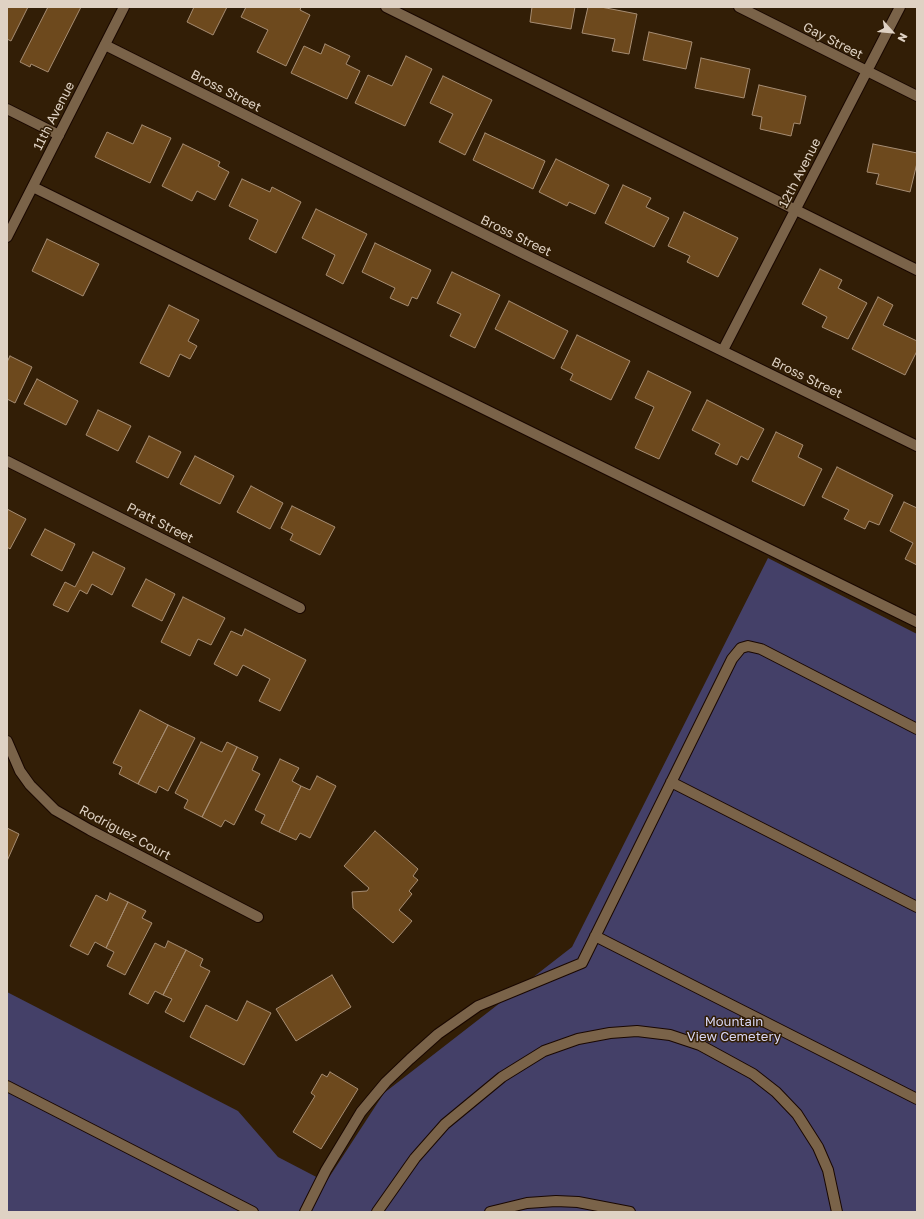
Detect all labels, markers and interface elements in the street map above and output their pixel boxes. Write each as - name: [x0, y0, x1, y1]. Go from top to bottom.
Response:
- north arrow: [872, 12, 912, 52]
- street label: Gay Street: [800, 19, 866, 63]
- text: N: [895, 31, 911, 44]
- street label: Bross Street: [188, 67, 264, 115]
- street label: 11th Avenue: [30, 79, 78, 153]
- street label: 12th Avenue: [776, 136, 824, 210]
- street label: Bross Street: [478, 212, 554, 260]
- street label: Bross Street: [769, 354, 845, 402]
- street label: Pratt Street: [124, 500, 196, 546]
- street label: Rodriguez Court: [77, 802, 173, 864]
- park label: Mountain View Cemetery: [687, 1014, 781, 1045]

